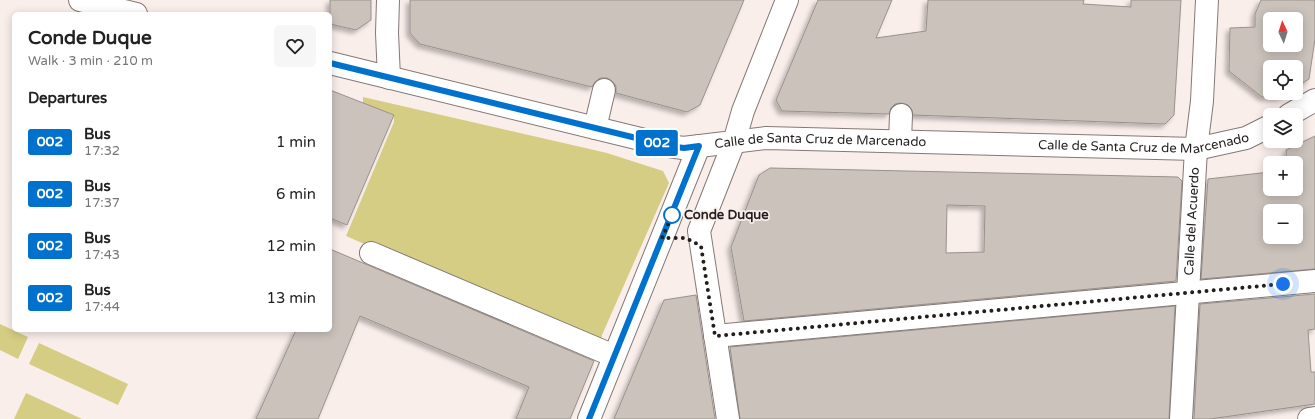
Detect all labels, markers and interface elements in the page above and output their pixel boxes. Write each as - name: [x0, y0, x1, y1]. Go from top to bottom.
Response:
- north arrow: [1263, 12, 1303, 52]
- map controls: [1263, 12, 1303, 244]
- button: heart: [274, 25, 316, 67]
- text: Conde Duque: [28, 27, 152, 49]
- text: Walk · 3 min · 210 m: [28, 53, 153, 69]
- button: locate: [1263, 60, 1303, 100]
- text: Departures: [28, 89, 107, 107]
- button: layers: [1263, 108, 1303, 148]
- text: Bus: [84, 125, 111, 143]
- line badge: 002: [634, 130, 680, 156]
- street label: Calle de Santa Cruz de Marcenado: [714, 130, 927, 152]
- street label: Calle de Santa Cruz de Marcenado: [1038, 130, 1251, 158]
- text: 002: [37, 133, 63, 150]
- text: 1 min: [276, 133, 316, 151]
- text: 002: [644, 134, 670, 151]
- text: 17:32: [84, 143, 120, 159]
- button: +: [1263, 156, 1303, 196]
- street label: Calle del Acuerdo: [1181, 167, 1203, 276]
- text: Bus: [84, 177, 111, 195]
- text: 002: [37, 185, 63, 202]
- text: 6 min: [276, 185, 316, 203]
- text: 17:37: [84, 195, 120, 211]
- button: −: [1263, 204, 1303, 244]
- marker: Conde Duque: [663, 206, 681, 224]
- place label: Conde Duque: [684, 207, 769, 223]
- text: Bus: [84, 229, 111, 247]
- text: 002: [37, 237, 63, 254]
- text: 12 min: [267, 237, 316, 255]
- text: 17:43: [84, 247, 120, 263]
- your location: [1273, 274, 1293, 294]
- text: Bus: [84, 281, 111, 299]
- text: 002: [37, 289, 63, 306]
- text: 13 min: [267, 289, 316, 307]
- text: 17:44: [84, 299, 120, 315]

